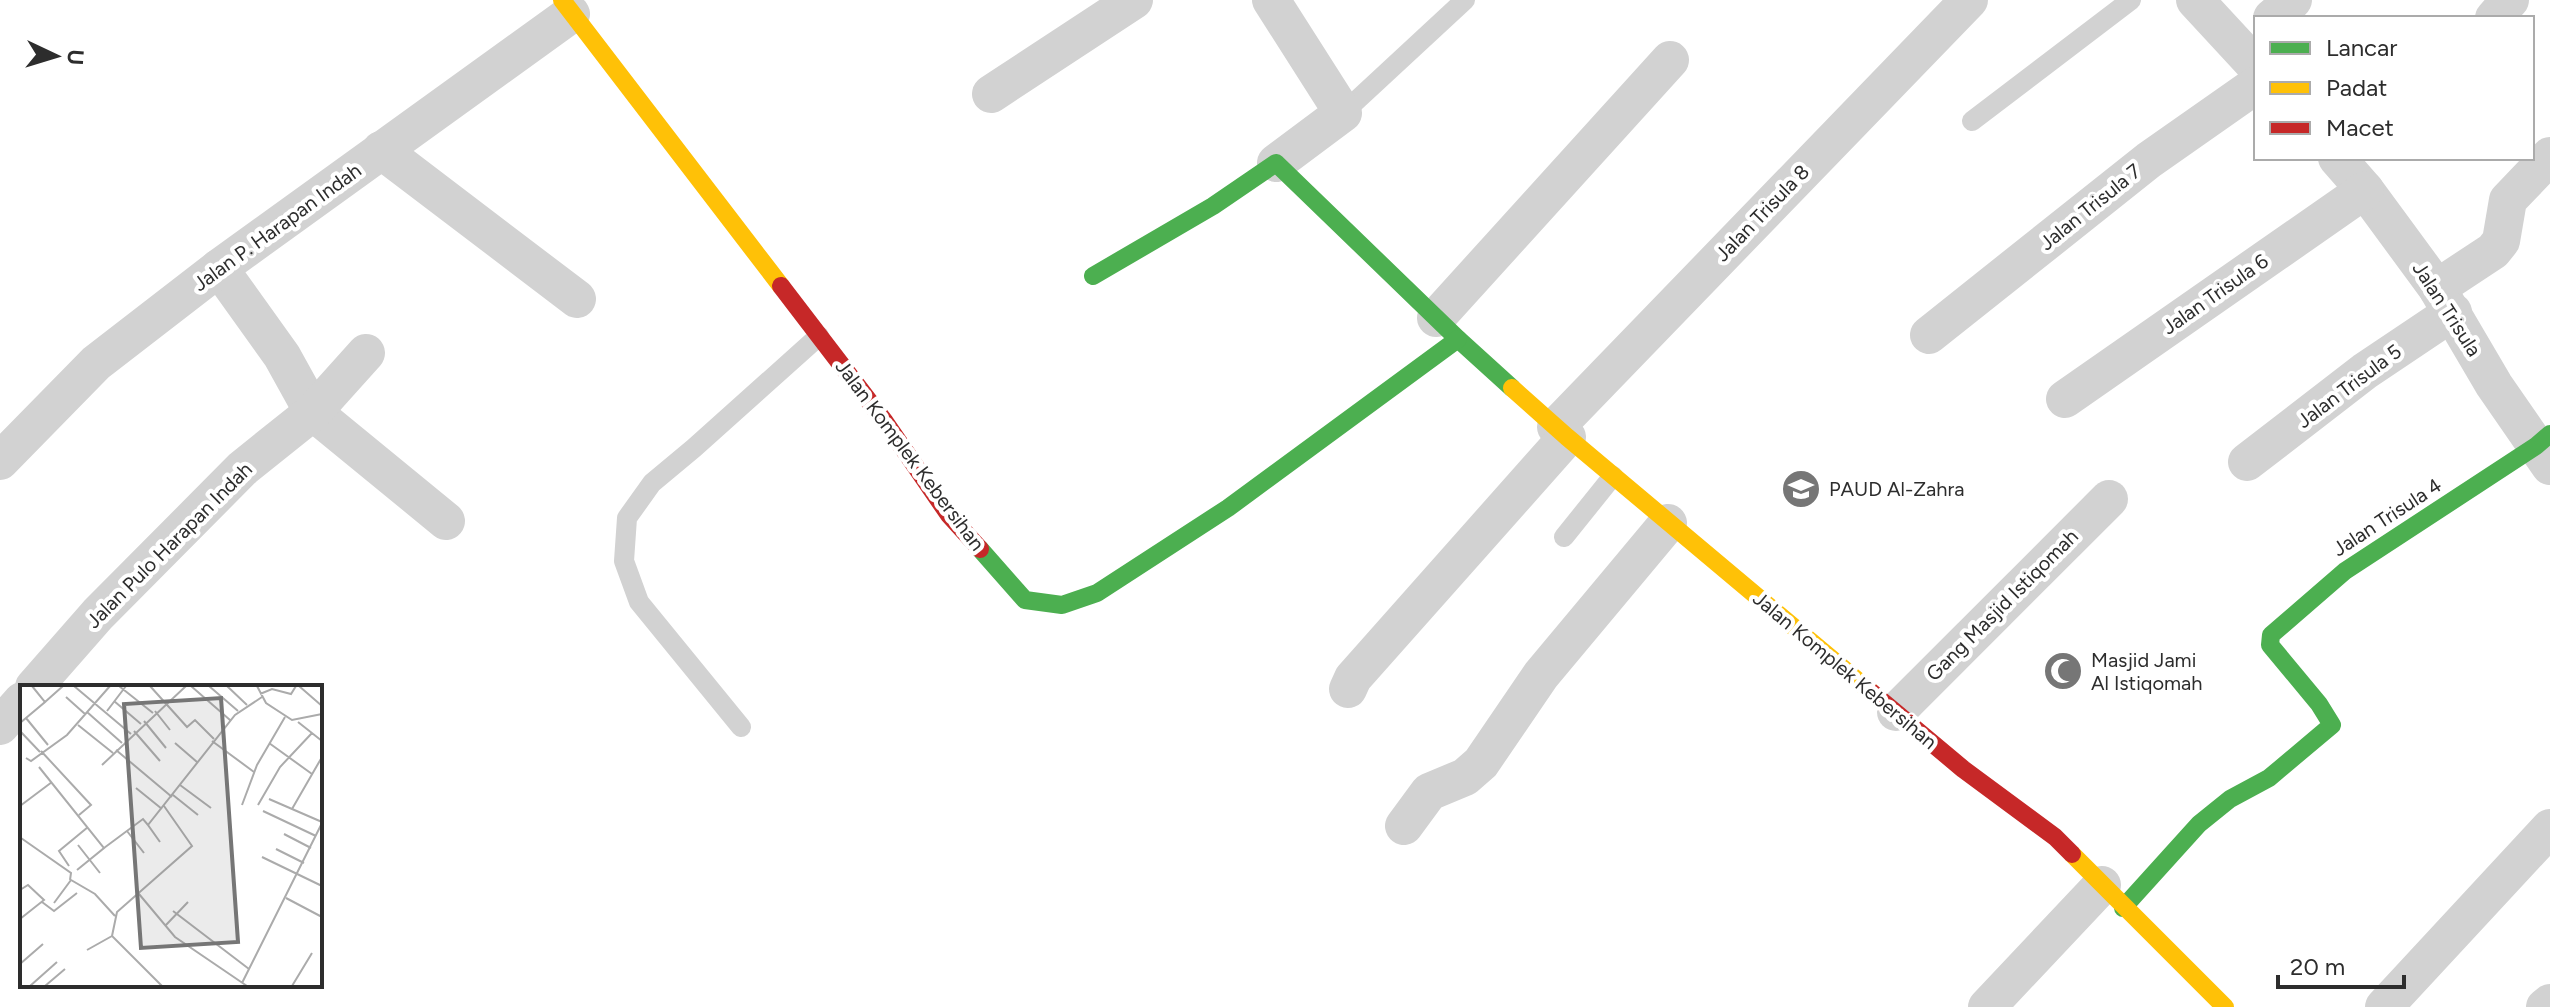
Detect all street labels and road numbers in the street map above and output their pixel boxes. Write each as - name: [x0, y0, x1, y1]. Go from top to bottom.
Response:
- street label: Jalan P. Harapan Indah: [188, 158, 366, 296]
- street label: Jalan Trisula 7: [2034, 159, 2146, 255]
- street label: Jalan Trisula 8: [1710, 160, 1814, 266]
- street label: Jalan Trisula 6: [2157, 249, 2273, 339]
- street label: Jalan Trisula: [2408, 257, 2486, 361]
- street label: Jalan Trisula 5: [2292, 339, 2406, 433]
- street label: Jalan Komplek Kebersihan: [830, 355, 990, 555]
- street label: Jalan Pulo Harapan Indah: [81, 457, 257, 633]
- street label: Jalan Trisula 4: [2328, 473, 2446, 561]
- street label: Gang Masjid Istiqomah: [1921, 524, 2083, 686]
- street label: Jalan Komplek Kebersihan: [1748, 586, 1942, 754]

